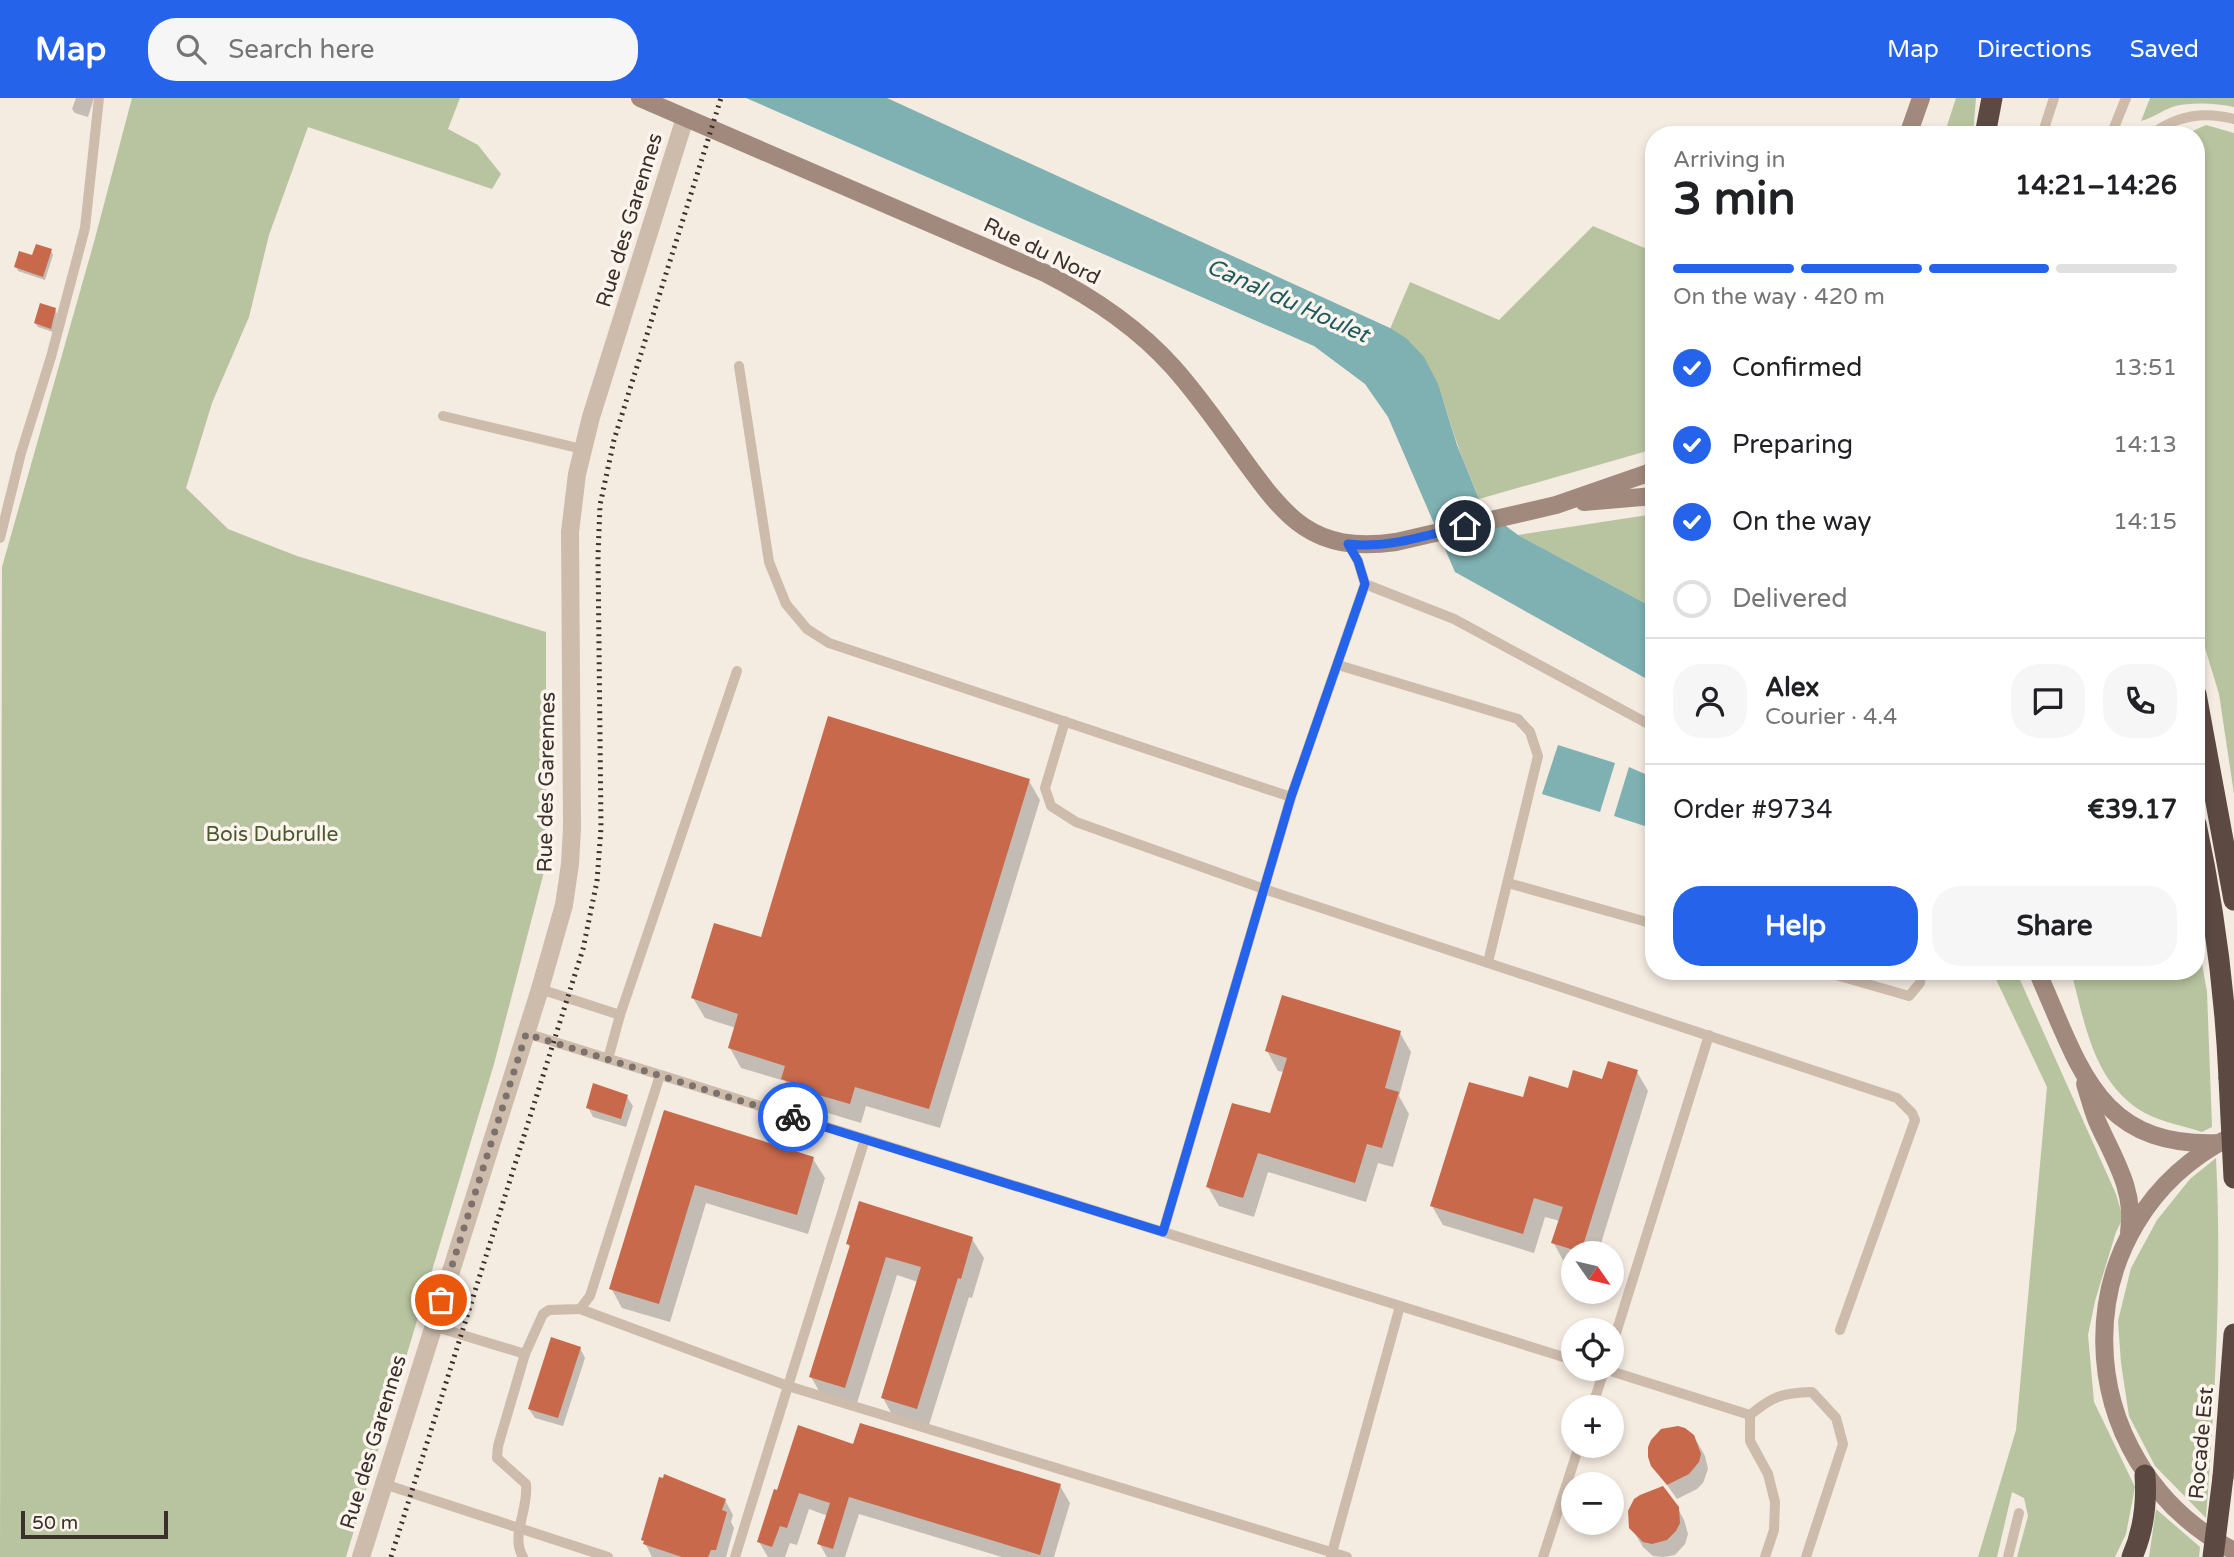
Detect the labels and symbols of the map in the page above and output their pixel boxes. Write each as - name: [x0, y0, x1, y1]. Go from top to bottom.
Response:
- street label: Rue des Garennes: [591, 130, 668, 310]
- street label: Rue du Nord: [979, 212, 1104, 291]
- water label: Canal du Houlet: [1202, 253, 1375, 350]
- pin: [1435, 496, 1495, 556]
- street label: Rue des Garennes: [532, 691, 561, 873]
- park label: Bois Dubrulle: [206, 822, 339, 847]
- courier: [758, 1082, 828, 1152]
- north arrow: [1561, 1241, 1624, 1304]
- pin: [411, 1270, 471, 1330]
- street label: Rue des Garennes: [335, 1352, 412, 1532]
- street label: Rocade Est: [2184, 1386, 2219, 1500]
- scale bar: [21, 1508, 168, 1540]

